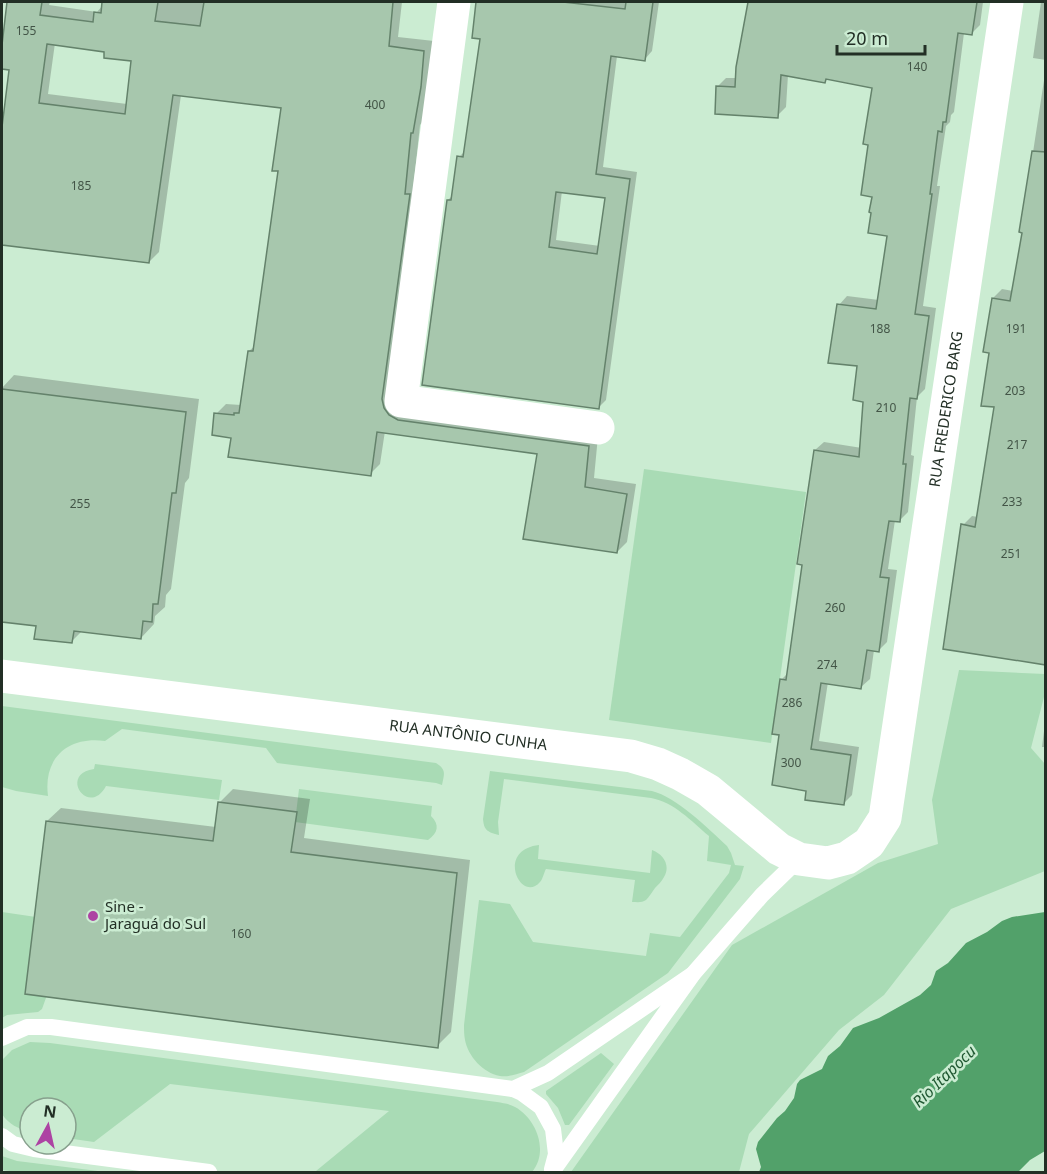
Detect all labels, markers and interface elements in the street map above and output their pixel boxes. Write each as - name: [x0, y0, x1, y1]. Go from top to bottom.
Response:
- scale bar: [837, 18, 926, 56]
- house number: 155: [16, 22, 36, 39]
- text: 20 m: [846, 26, 888, 50]
- house number: 140: [907, 58, 927, 75]
- house number: 400: [365, 96, 385, 113]
- house number: 185: [71, 177, 91, 194]
- house number: 188: [870, 320, 890, 337]
- house number: 191: [1006, 320, 1026, 337]
- street label: RUA FREDERICO BARG: [924, 330, 967, 488]
- house number: 203: [1005, 382, 1025, 399]
- house number: 210: [876, 399, 896, 416]
- house number: 217: [1007, 436, 1027, 453]
- house number: 233: [1002, 493, 1022, 510]
- house number: 255: [70, 495, 90, 512]
- house number: 251: [1001, 545, 1021, 562]
- house number: 260: [825, 599, 845, 616]
- house number: 274: [817, 656, 837, 673]
- house number: 286: [782, 694, 802, 711]
- street label: RUA ANTÔNIO CUNHA: [388, 714, 549, 754]
- house number: 300: [781, 754, 801, 771]
- place label: Sine - Jaraguá do Sul: [103, 896, 206, 933]
- marker: Sine - Jaraguá do Sul: [86, 909, 100, 923]
- house number: 160: [231, 925, 251, 942]
- water label: Rio Itapocu: [907, 1040, 981, 1112]
- north arrow: [18, 1096, 78, 1156]
- text: N: [42, 1099, 58, 1123]

